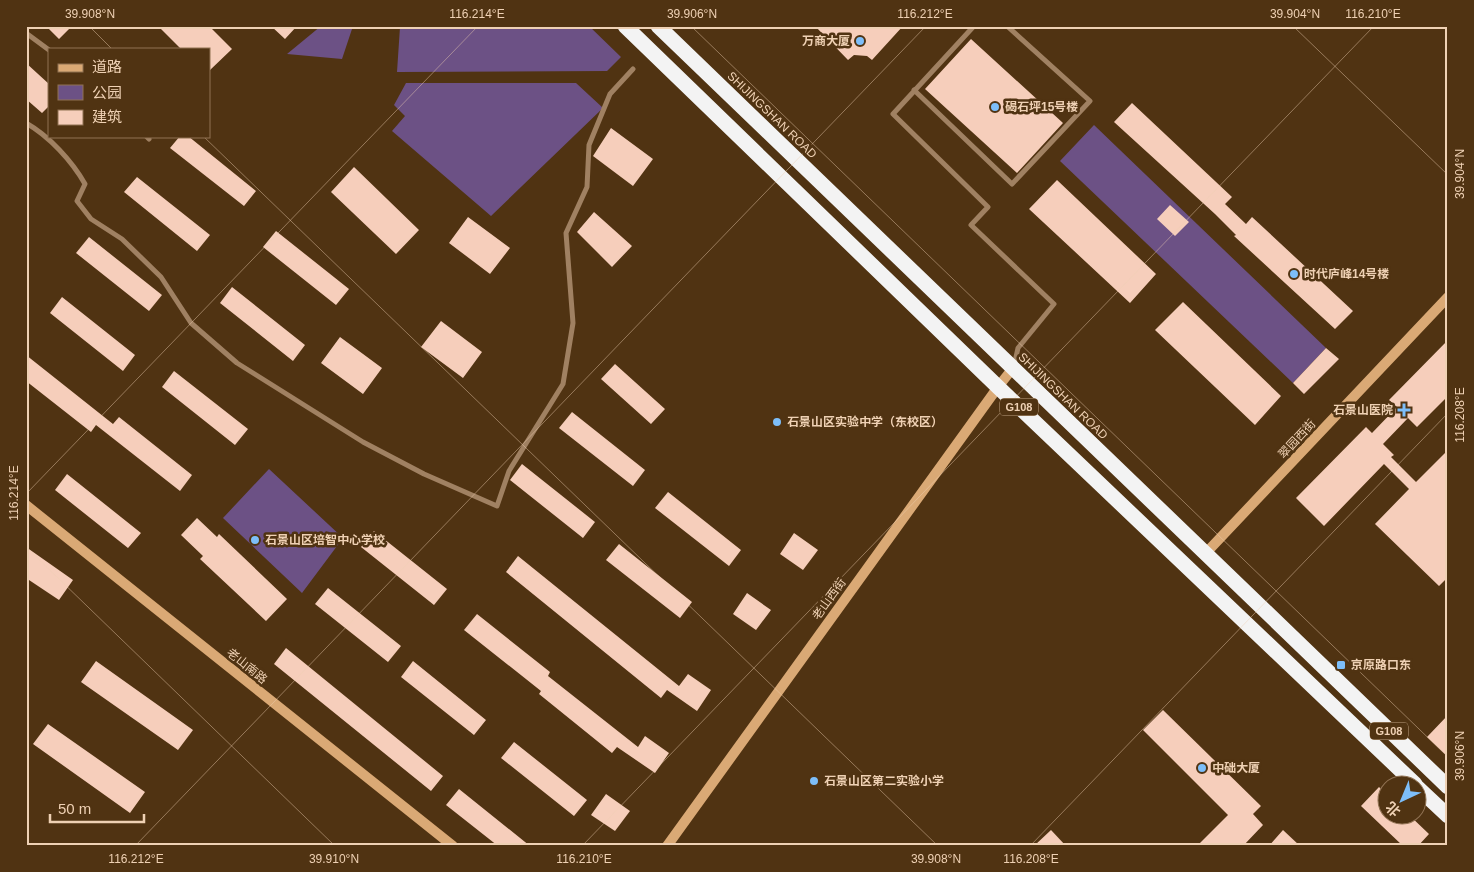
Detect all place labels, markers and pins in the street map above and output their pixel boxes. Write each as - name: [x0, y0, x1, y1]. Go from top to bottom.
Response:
- place label: 万商大厦: [802, 34, 850, 48]
- marker: 万商大厦: [854, 35, 866, 47]
- place label: 碣石坪15号楼: [1005, 100, 1078, 114]
- marker: 碣石坪15号楼: [989, 101, 1001, 113]
- place label: 时代庐峰14号楼: [1304, 267, 1389, 281]
- marker: 时代庐峰14号楼: [1288, 268, 1300, 280]
- place label: 石景山医院: [1333, 403, 1393, 417]
- marker: 石景山医院: [1397, 403, 1411, 417]
- place label: 石景山区实验中学（东校区）: [787, 415, 943, 429]
- marker: 石景山区实验中学（东校区）: [771, 416, 783, 428]
- place label: 石景山区培智中心学校: [265, 533, 385, 547]
- marker: 石景山区培智中心学校: [249, 534, 261, 546]
- place label: 京原路口东: [1351, 658, 1411, 672]
- marker: 京原路口东: [1335, 659, 1347, 671]
- place label: 中础大厦: [1212, 761, 1260, 775]
- marker: 中础大厦: [1196, 762, 1208, 774]
- place label: 石景山区第二实验小学: [824, 774, 944, 788]
- marker: 石景山区第二实验小学: [808, 775, 820, 787]

